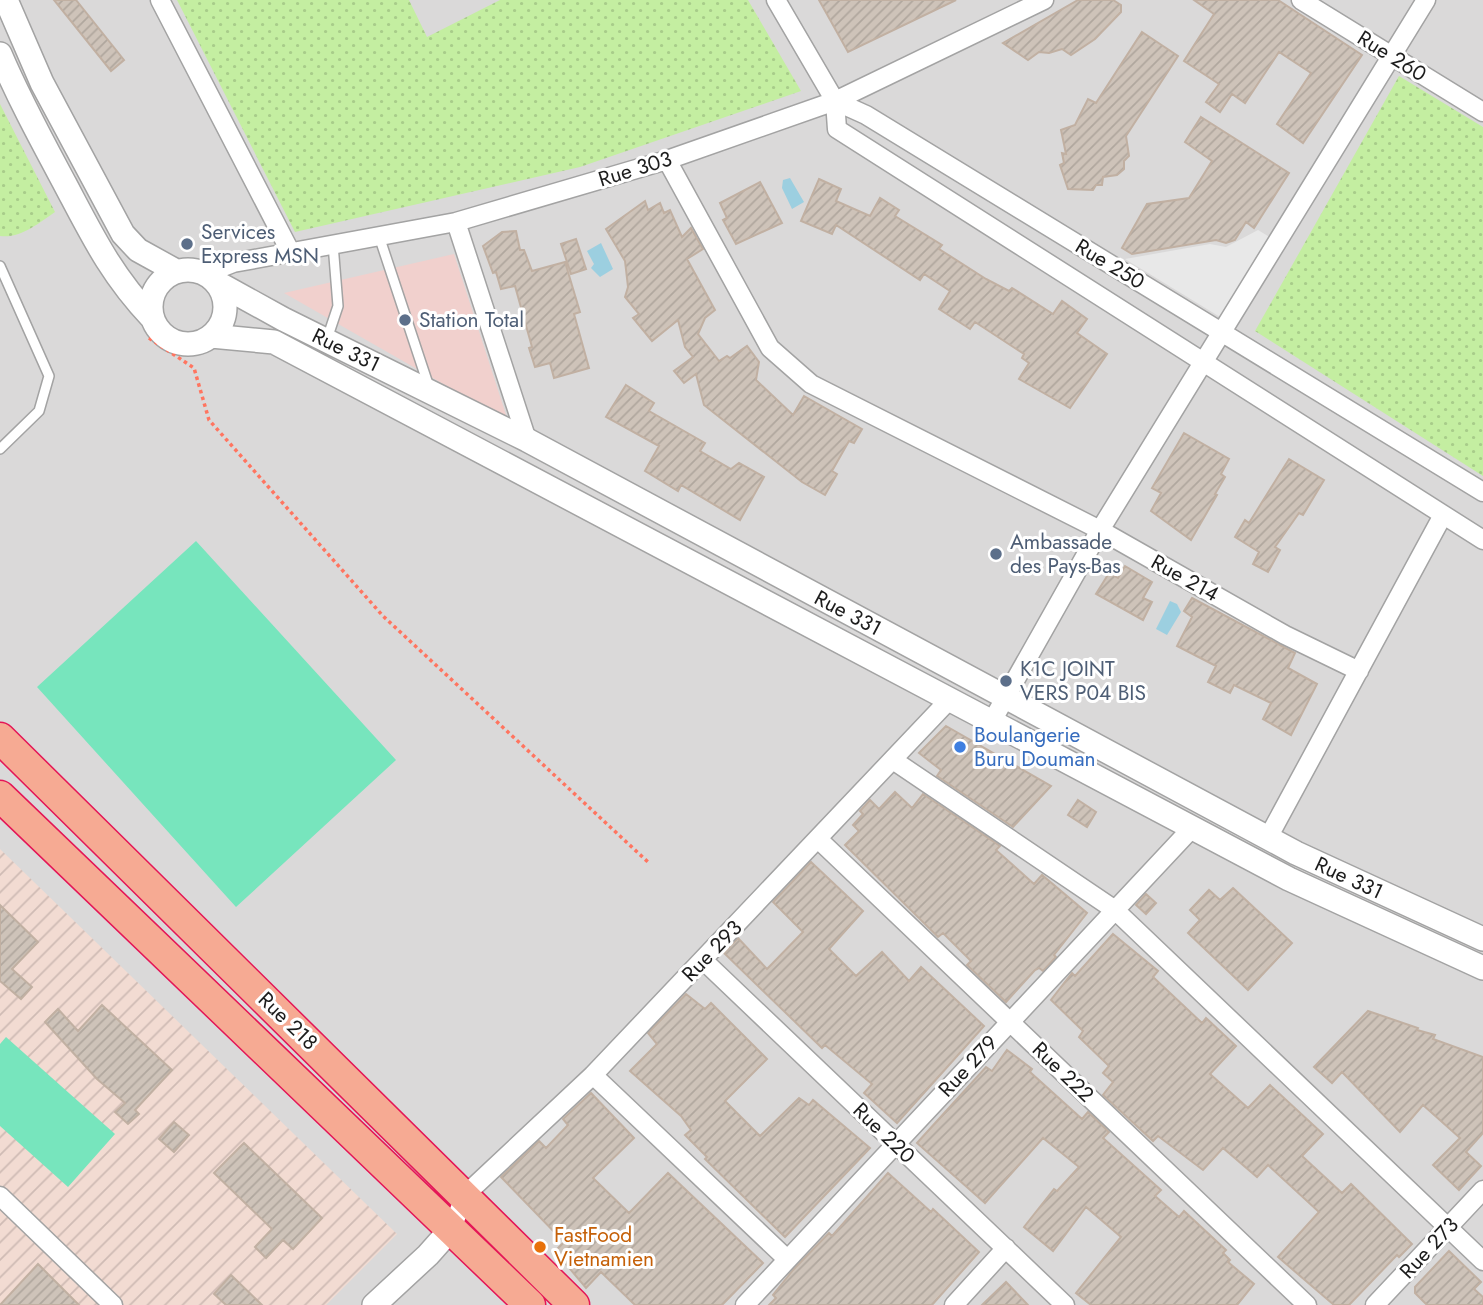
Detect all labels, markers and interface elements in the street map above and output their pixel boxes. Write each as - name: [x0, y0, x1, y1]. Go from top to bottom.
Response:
- street label: Rue 260: [1352, 23, 1432, 89]
- street label: Rue 303: [595, 144, 675, 194]
- place label: Services Express MSN: [201, 217, 319, 271]
- street label: Rue 250: [1070, 231, 1150, 297]
- marker: Services Express MSN: [179, 236, 195, 252]
- place label: Station Total: [419, 305, 524, 335]
- marker: Station Total: [397, 312, 413, 328]
- street label: Rue 331: [307, 321, 385, 379]
- place label: Ambassade des Pays-Bas: [1010, 527, 1121, 581]
- marker: Ambassade des Pays-Bas: [988, 546, 1004, 562]
- street label: Rue 214: [1146, 547, 1224, 609]
- street label: Rue 331: [809, 583, 887, 643]
- place label: K1C JOINT VERS P04 BIS: [1020, 654, 1146, 708]
- marker: K1C JOINT VERS P04 BIS: [998, 673, 1014, 689]
- place label: Boulangerie Buru Douman: [974, 720, 1096, 774]
- marker: Boulangerie Buru Douman: [952, 739, 968, 755]
- street label: Rue 331: [1310, 849, 1388, 907]
- street label: Rue 293: [675, 913, 749, 989]
- street label: Rue 218: [251, 985, 325, 1057]
- street label: Rue 279: [931, 1028, 1005, 1104]
- street label: Rue 222: [1025, 1035, 1101, 1109]
- street label: Rue 220: [846, 1096, 922, 1170]
- street label: Rue 273: [1393, 1211, 1465, 1285]
- place label: FastFood Vietnamien: [554, 1220, 654, 1274]
- marker: FastFood Vietnamien: [532, 1239, 548, 1255]

